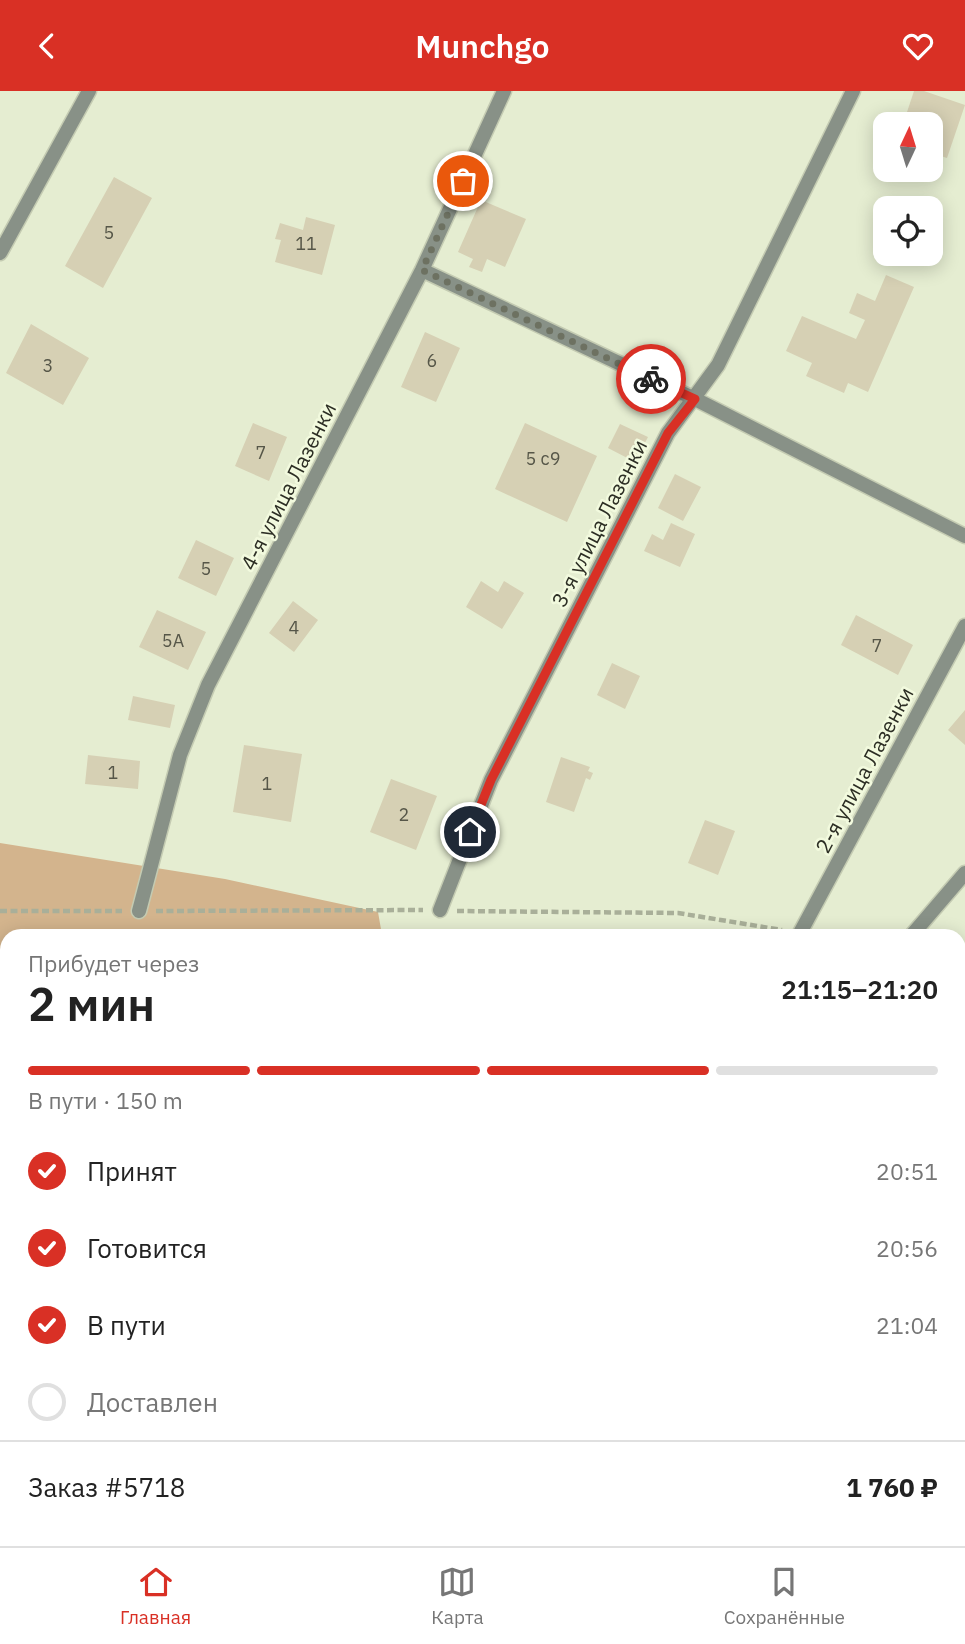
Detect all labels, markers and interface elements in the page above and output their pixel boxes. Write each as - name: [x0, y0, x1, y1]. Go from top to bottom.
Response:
- text: Munchgo: [415, 25, 550, 67]
- icon: back: [28, 27, 66, 65]
- icon: heart: [899, 27, 937, 65]
- north arrow: [873, 112, 943, 182]
- map controls: [873, 112, 943, 266]
- pin: [433, 151, 493, 211]
- icon: bag: [444, 162, 482, 200]
- button: locate: [873, 196, 943, 266]
- house number: 5: [104, 221, 114, 244]
- house number: 11: [295, 232, 317, 255]
- courier: [616, 344, 686, 414]
- house number: 6: [427, 349, 437, 372]
- house number: 3: [43, 354, 53, 377]
- icon: bike: [632, 360, 670, 398]
- street label: 4-я улица Лазенки: [234, 398, 342, 574]
- street label: 3-я улица Лазенки: [545, 435, 653, 611]
- house number: 7: [256, 441, 266, 464]
- house number: 5 с9: [526, 447, 560, 470]
- house number: 5: [201, 557, 211, 580]
- house number: 4: [289, 616, 300, 639]
- house number: 5А: [162, 629, 185, 652]
- house number: 7: [872, 634, 882, 657]
- street label: 2-я улица Лазенки: [808, 682, 920, 858]
- house number: 1: [108, 761, 118, 784]
- house number: 1: [262, 772, 272, 795]
- pin: [440, 802, 500, 862]
- house number: 2: [399, 803, 409, 826]
- icon: home: [451, 813, 489, 851]
- text: Прибудет через: [28, 948, 200, 978]
- text: 21:15–21:20: [781, 972, 938, 1006]
- text: 2 мин: [28, 974, 155, 1034]
- text: В пути · 150 m: [28, 1085, 183, 1115]
- icon: check: [28, 1152, 66, 1190]
- text: Принят: [87, 1154, 177, 1188]
- text: 20:51: [876, 1156, 938, 1186]
- icon: check: [28, 1229, 66, 1267]
- text: Готовится: [87, 1231, 207, 1265]
- text: 20:56: [876, 1233, 938, 1263]
- icon: check: [28, 1306, 66, 1344]
- text: В пути: [87, 1308, 166, 1342]
- text: 21:04: [876, 1310, 938, 1340]
- text: Доставлен: [87, 1385, 218, 1419]
- text: Заказ #5718: [28, 1470, 185, 1504]
- text: 1 760 ₽: [846, 1470, 938, 1504]
- tab: Главная: [120, 1563, 191, 1629]
- tab: Карта: [431, 1563, 484, 1629]
- tab: Сохранённые: [724, 1563, 845, 1629]

